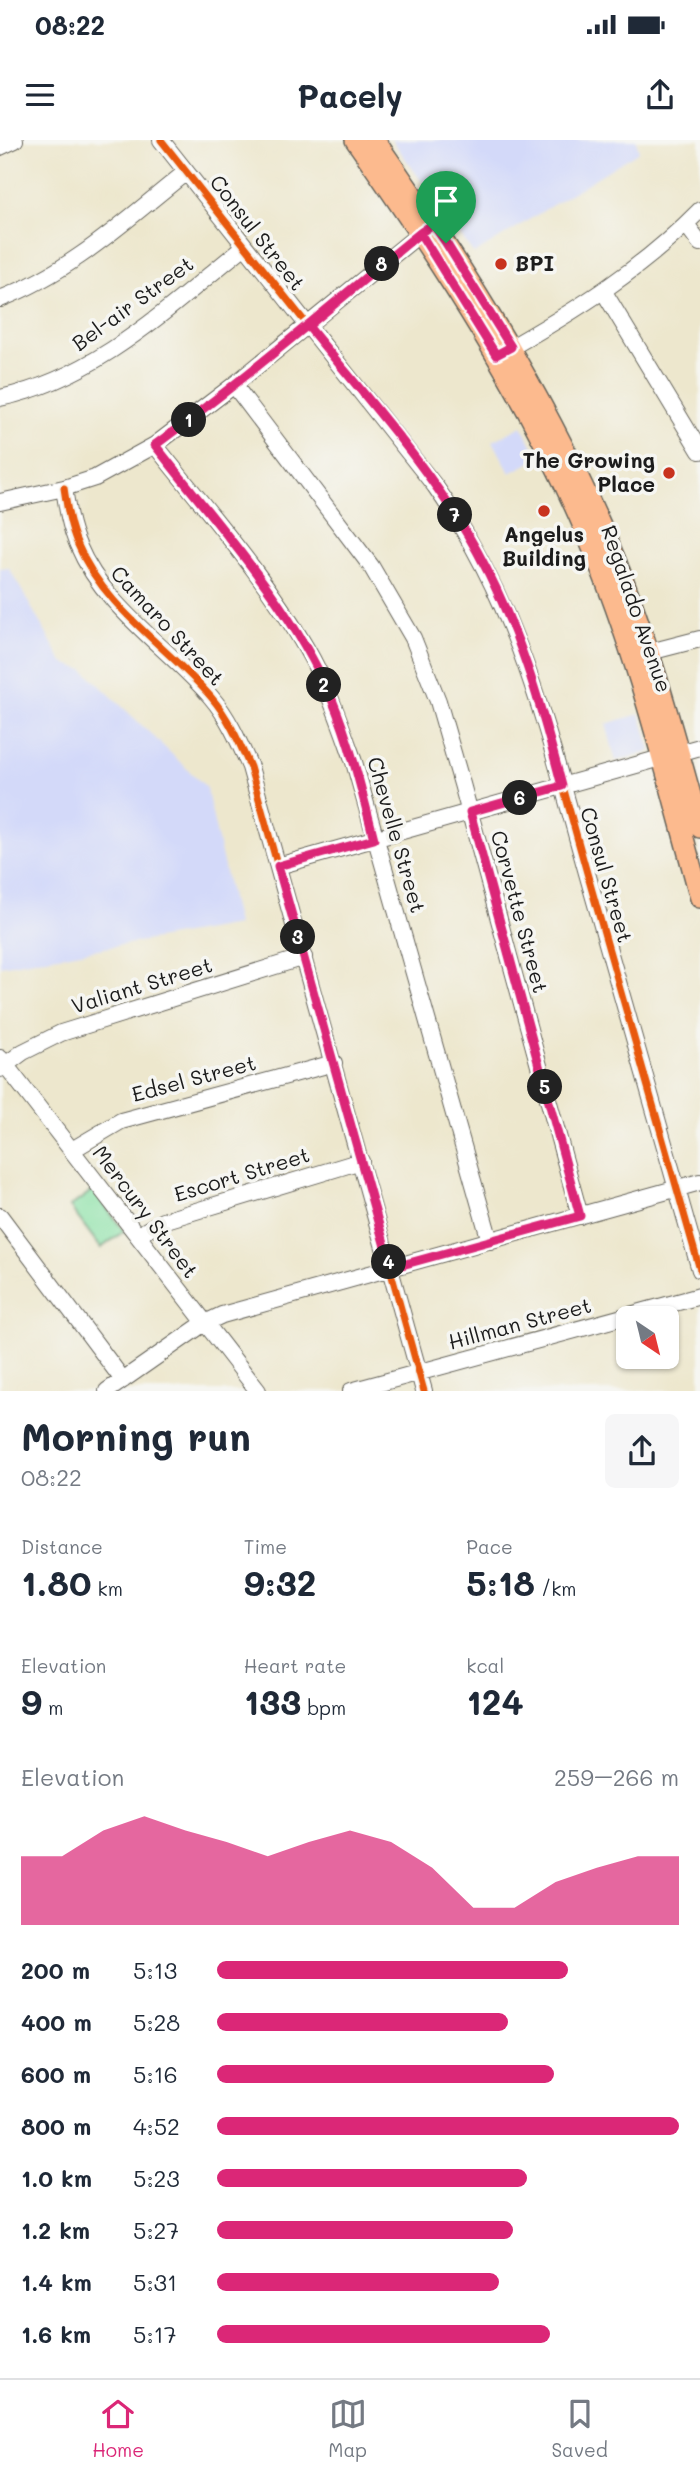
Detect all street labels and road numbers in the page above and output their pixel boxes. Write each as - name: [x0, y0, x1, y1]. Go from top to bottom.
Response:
- street label: Consul Street: [205, 169, 312, 295]
- street label: Bel-air Street: [66, 250, 198, 356]
- street label: Regalado Avenue: [596, 521, 679, 696]
- street label: Camaro Street: [106, 559, 231, 691]
- street label: Chevelle Street: [362, 753, 433, 916]
- street label: Consul Street: [575, 804, 640, 945]
- street label: Corvette Street: [486, 827, 555, 996]
- street label: Valiant Street: [68, 950, 215, 1019]
- street label: Edsel Street: [129, 1048, 259, 1107]
- street label: Mercury Street: [88, 1139, 205, 1283]
- street label: Escort Street: [170, 1140, 313, 1207]
- street label: Hillman Street: [445, 1290, 594, 1355]

